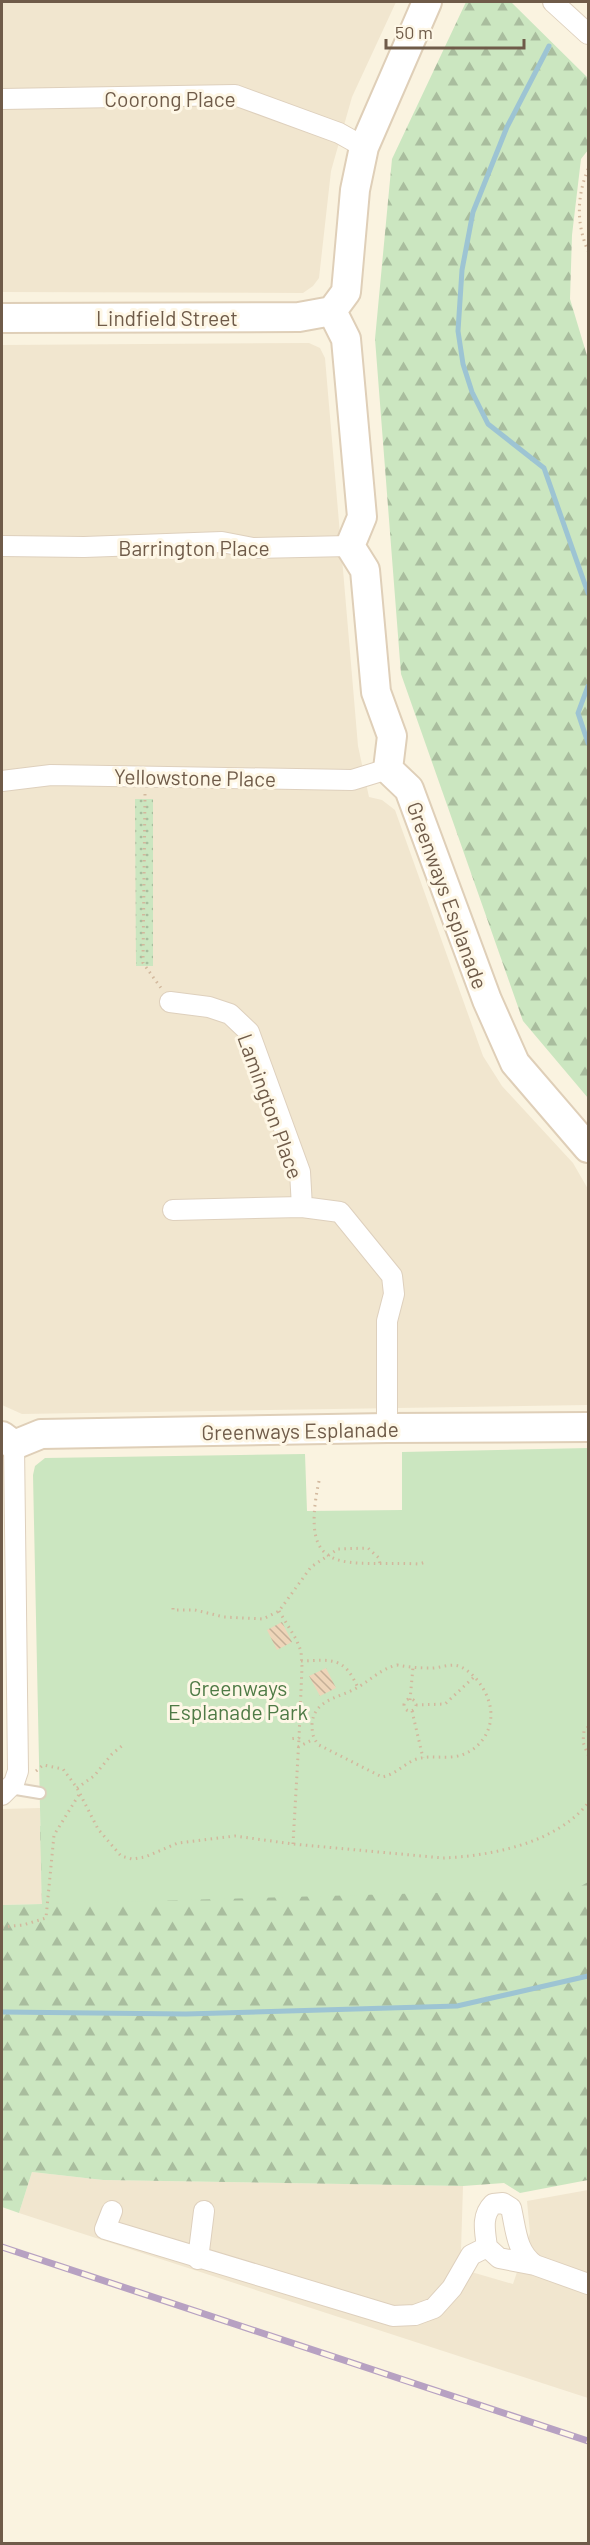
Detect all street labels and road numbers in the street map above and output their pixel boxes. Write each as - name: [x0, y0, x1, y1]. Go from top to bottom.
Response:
- street label: Coorong Place: [104, 86, 236, 111]
- street label: Lindfield Street: [96, 305, 238, 330]
- street label: Barrington Place: [118, 535, 270, 560]
- street label: Yellowstone Place: [114, 763, 276, 791]
- street label: Greenways Esplanade: [402, 798, 494, 992]
- street label: Lamington Place: [233, 1030, 309, 1182]
- street label: Greenways Esplanade: [201, 1416, 399, 1444]

